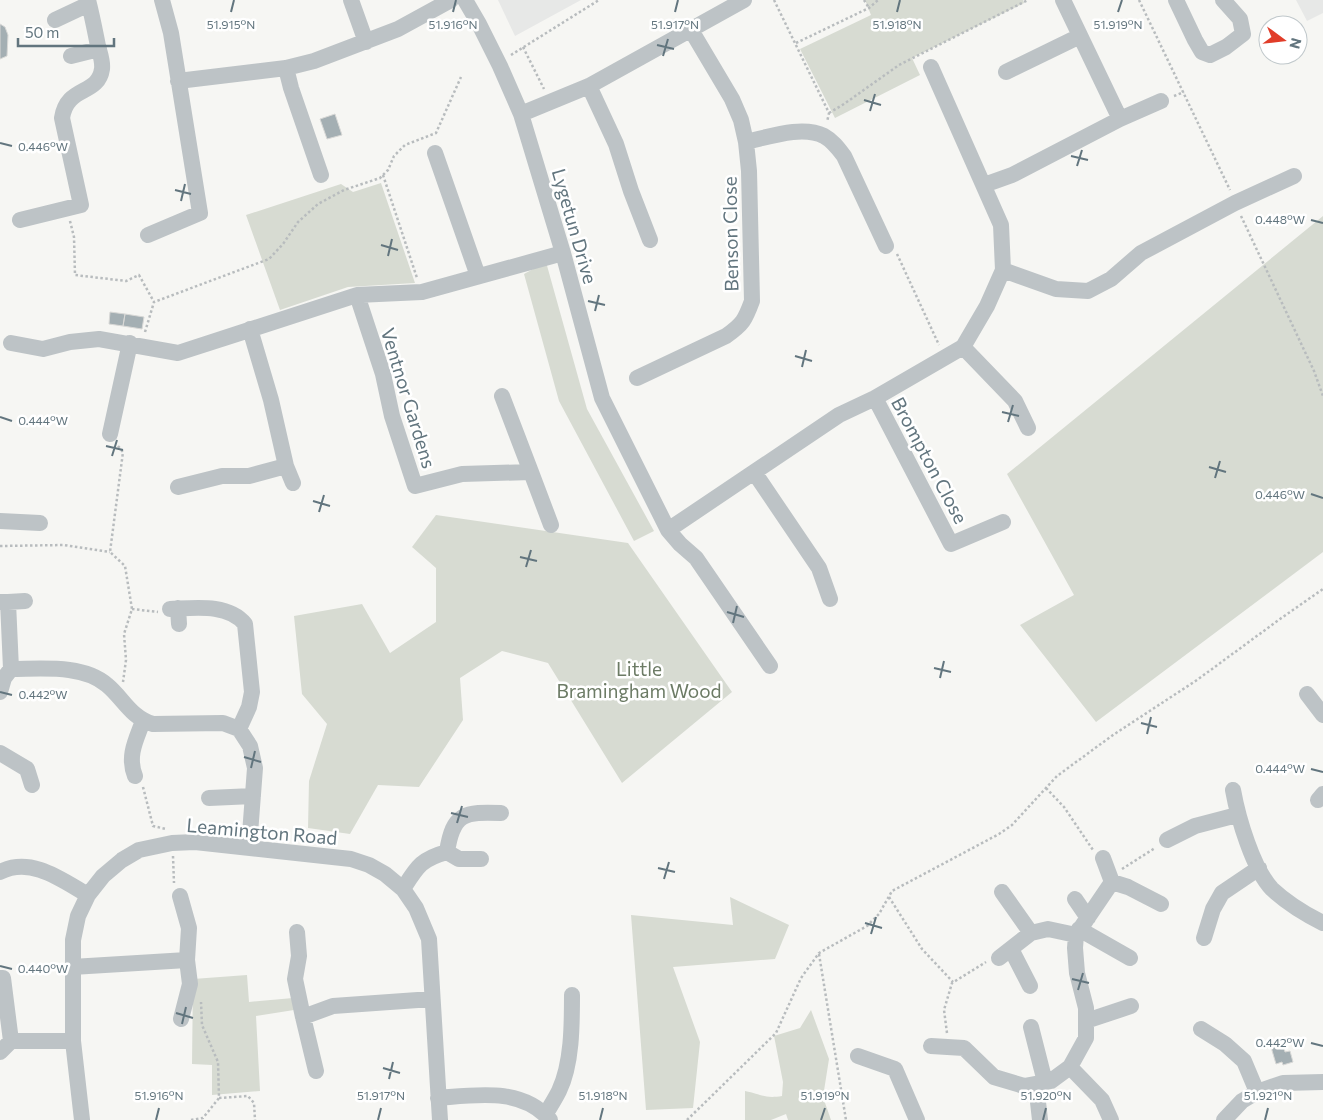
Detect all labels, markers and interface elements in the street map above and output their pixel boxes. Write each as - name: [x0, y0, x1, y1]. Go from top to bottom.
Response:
- scale bar: [18, 15, 114, 47]
- north arrow: [1258, 15, 1308, 65]
- text: 51.915°N: [207, 17, 255, 31]
- text: 51.916°N: [428, 17, 478, 31]
- text: 51.917°N: [651, 17, 699, 31]
- text: 51.918°N: [872, 17, 922, 31]
- text: 51.919°N: [1093, 17, 1143, 31]
- text: 50 m: [25, 23, 59, 41]
- text: N: [1286, 36, 1306, 51]
- text: 0.446°W: [18, 139, 68, 153]
- street label: Lygetun Drive: [548, 166, 602, 286]
- street label: Benson Close: [717, 176, 743, 292]
- text: 0.448°W: [1255, 212, 1305, 226]
- street label: Ventnor Gardens: [377, 325, 441, 471]
- street label: Brompton Close: [887, 393, 973, 527]
- text: 0.444°W: [18, 413, 68, 427]
- text: 0.446°W: [1255, 487, 1305, 501]
- park label: Little Bramingham Wood: [556, 657, 722, 702]
- text: 0.442°W: [18, 687, 68, 701]
- text: 0.444°W: [1255, 761, 1305, 775]
- street label: Leamington Road: [186, 813, 338, 849]
- text: 0.440°W: [18, 961, 68, 975]
- text: 0.442°W: [1255, 1035, 1305, 1049]
- text: 51.916°N: [134, 1088, 184, 1102]
- text: 51.917°N: [357, 1088, 405, 1102]
- text: 51.918°N: [578, 1088, 628, 1102]
- text: 51.919°N: [800, 1088, 850, 1102]
- text: 51.920°N: [1020, 1088, 1072, 1102]
- text: 51.921°N: [1244, 1088, 1292, 1102]

